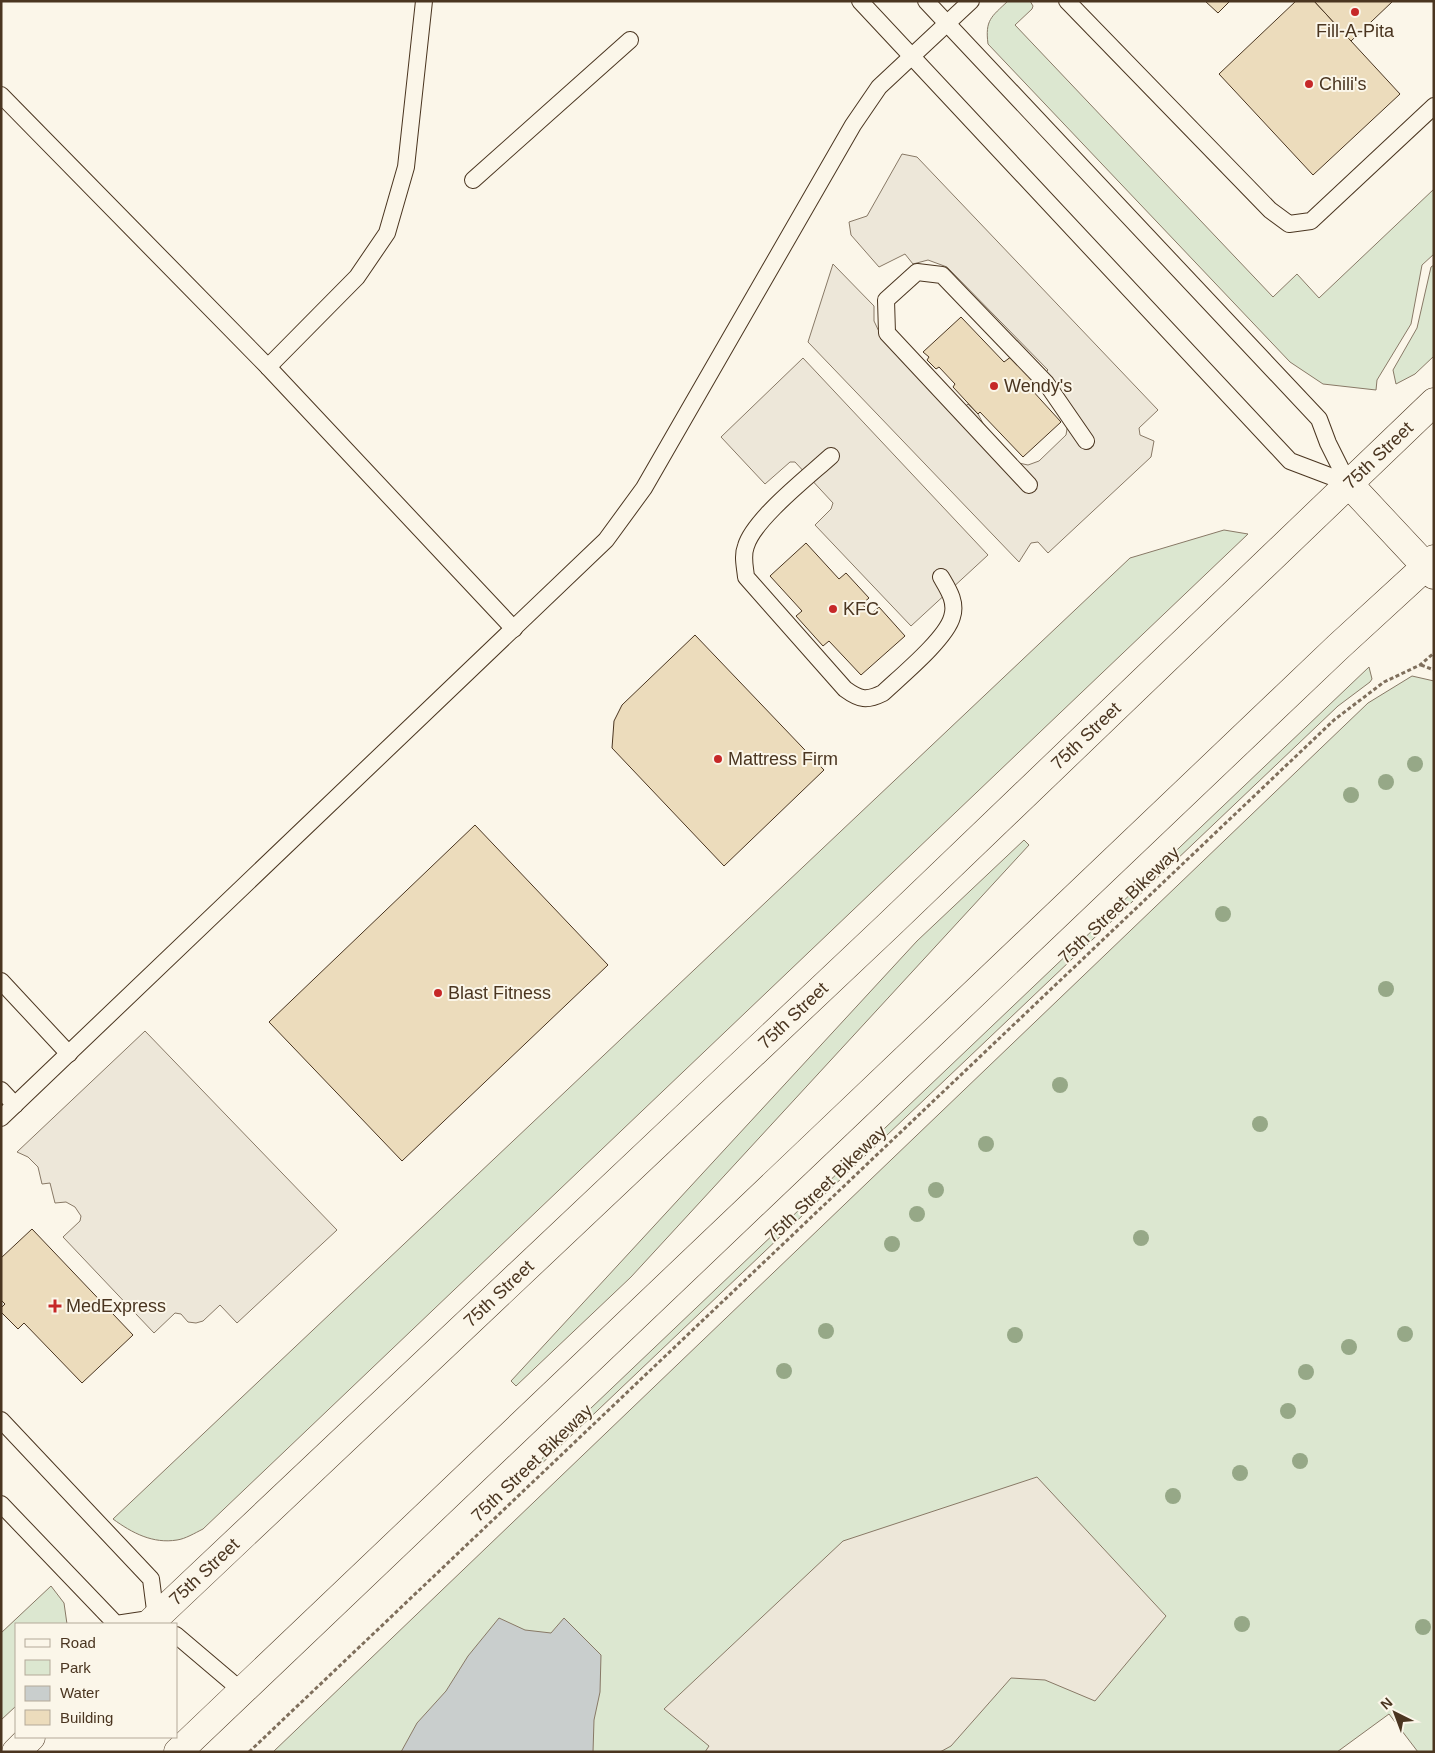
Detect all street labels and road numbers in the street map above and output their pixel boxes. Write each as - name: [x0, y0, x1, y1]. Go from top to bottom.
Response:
- street label: 75th Street: [1340, 418, 1417, 493]
- street label: 75th Street: [1047, 698, 1125, 774]
- street label: 75th Street Bikeway: [1054, 842, 1184, 968]
- street label: 75th Street: [754, 978, 832, 1053]
- street label: 75th Street Bikeway: [761, 1121, 891, 1247]
- street label: 75th Street: [460, 1256, 538, 1331]
- street label: 75th Street Bikeway: [467, 1400, 597, 1526]
- street label: 75th Street: [165, 1534, 243, 1609]

